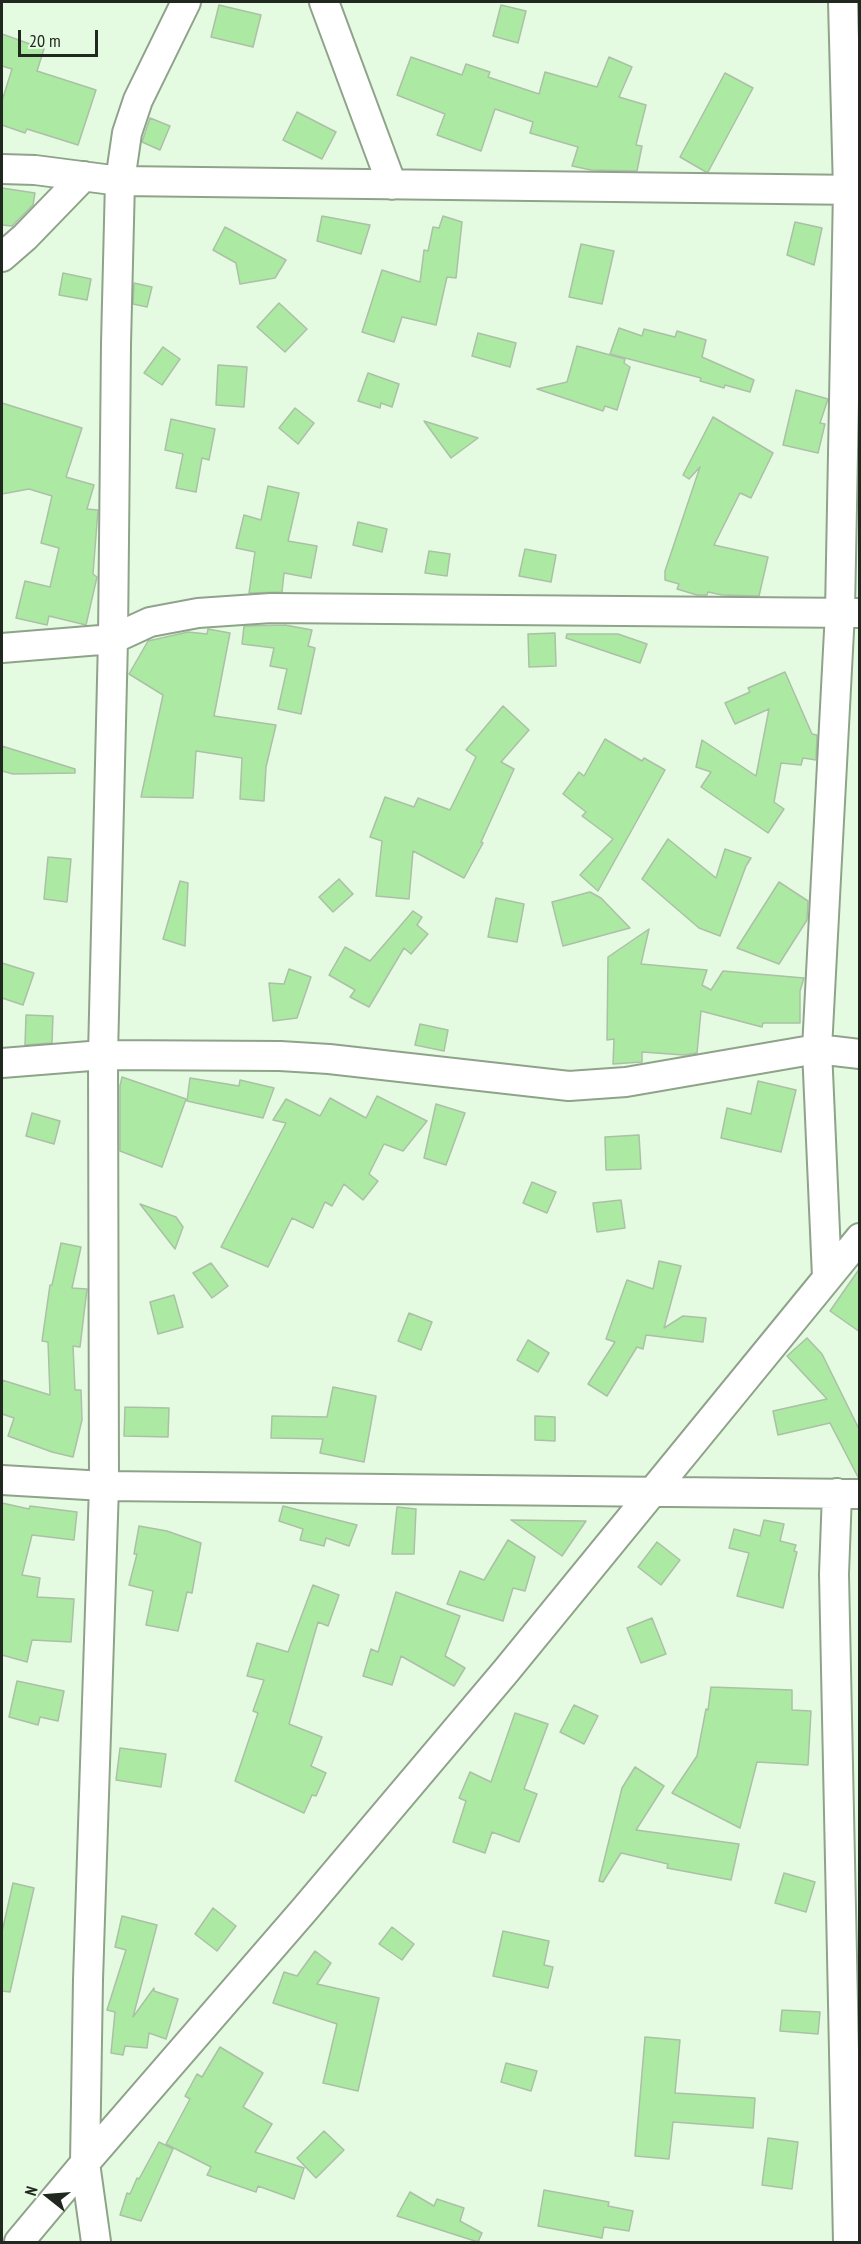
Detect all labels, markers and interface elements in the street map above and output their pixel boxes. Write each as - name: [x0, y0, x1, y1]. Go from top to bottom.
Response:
- scale bar: [21, 18, 100, 56]
- text: 20 m: [29, 29, 61, 52]
- north arrow: [18, 2166, 78, 2226]
- text: N: [20, 2184, 42, 2198]

